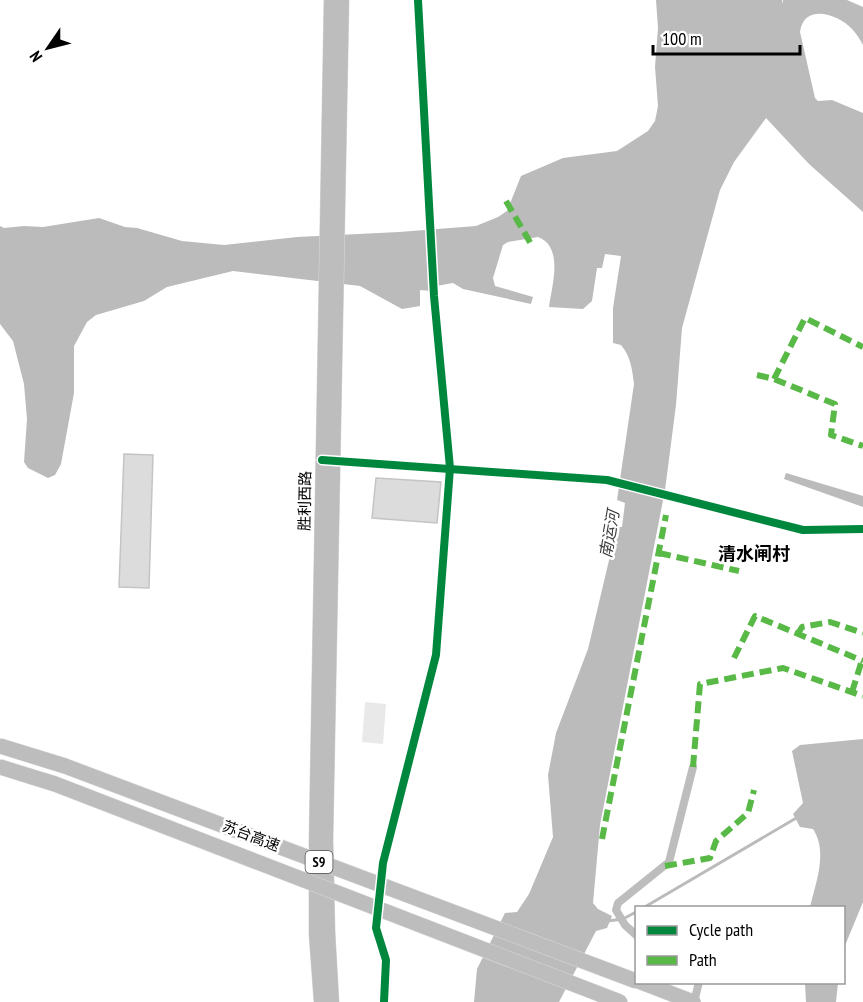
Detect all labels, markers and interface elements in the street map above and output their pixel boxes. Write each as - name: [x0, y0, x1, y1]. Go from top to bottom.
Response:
- north arrow: [18, 18, 78, 78]
- scale bar: [653, 18, 800, 56]
- text: 100 m: [662, 27, 702, 50]
- text: N: [25, 47, 46, 66]
- street label: 胜利西路: [294, 471, 315, 531]
- water label: 南运河: [595, 506, 624, 559]
- district label: 清水闸村: [718, 542, 790, 565]
- street label: 苏台高速: [220, 816, 283, 855]
- road number: S9: [306, 851, 332, 873]
- legend: [635, 906, 845, 984]
- text: Cycle path: [689, 918, 753, 941]
- text: Path: [689, 948, 717, 971]

